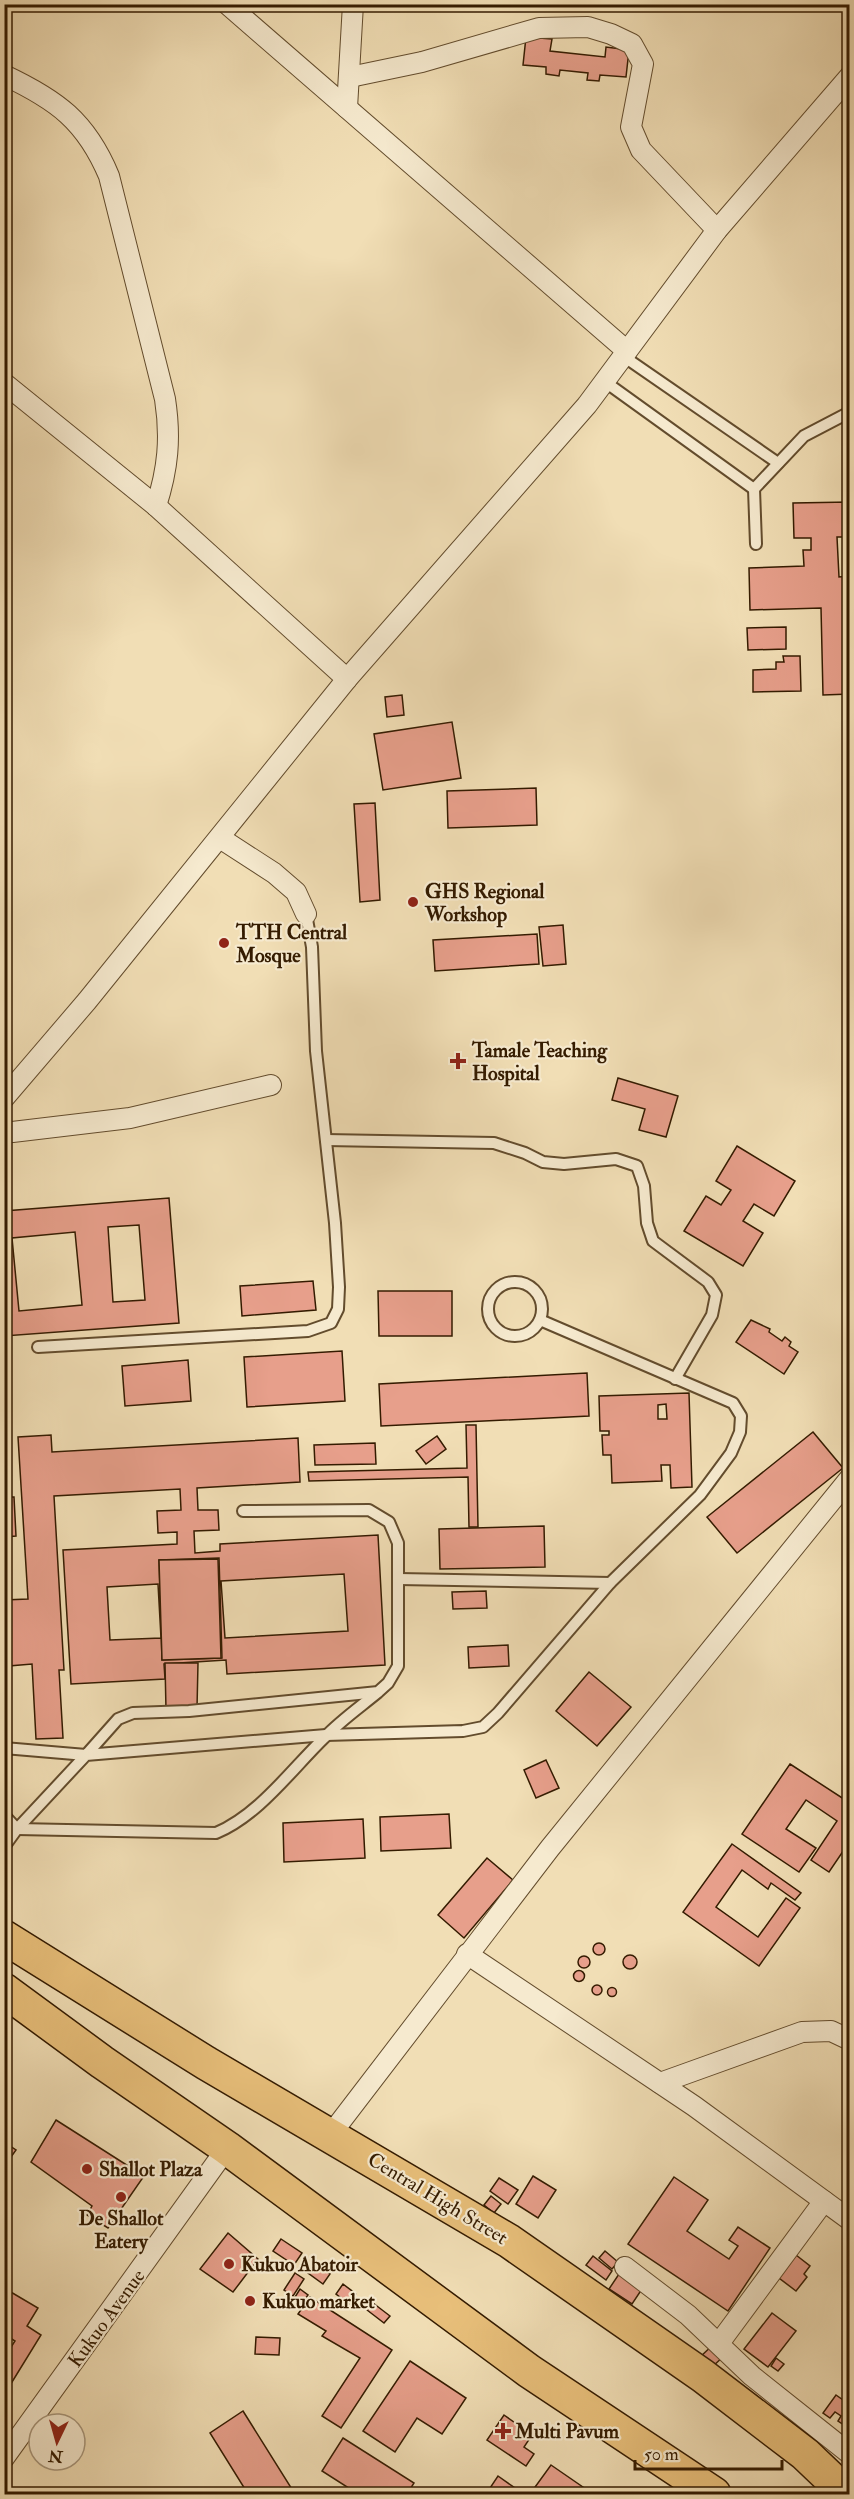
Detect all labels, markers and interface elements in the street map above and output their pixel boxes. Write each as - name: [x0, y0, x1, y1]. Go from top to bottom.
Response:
- place label: GHS Regional Workshop: [424, 879, 545, 928]
- marker: GHS Regional Workshop: [406, 895, 420, 909]
- place label: TTH Central Mosque: [235, 920, 348, 969]
- marker: TTH Central Mosque: [217, 936, 231, 950]
- place label: Tamale Teaching Hospital: [471, 1038, 608, 1087]
- marker: Tamale Teaching Hospital: [449, 1052, 467, 1070]
- street label: Central High Street: [363, 2147, 513, 2250]
- place label: Shallot Plaza: [99, 2157, 203, 2182]
- marker: Shallot Plaza: [80, 2162, 94, 2176]
- marker: De Shallot Eatery: [114, 2190, 128, 2204]
- place label: De Shallot Eatery: [79, 2206, 164, 2255]
- place label: Kukuo Abatoir: [241, 2252, 359, 2277]
- marker: Kukuo Abatoir: [222, 2257, 236, 2271]
- street label: Kukuo Avenue: [62, 2264, 150, 2372]
- place label: Kukuo market: [262, 2289, 375, 2314]
- marker: Kukuo market: [243, 2294, 257, 2308]
- north arrow: [27, 2412, 87, 2472]
- place label: Multi Pavum: [514, 2419, 619, 2444]
- marker: Multi Pavum: [496, 2424, 510, 2438]
- scale bar: [635, 2433, 782, 2471]
- text: 50 m: [644, 2443, 679, 2466]
- text: N: [47, 2445, 65, 2467]

